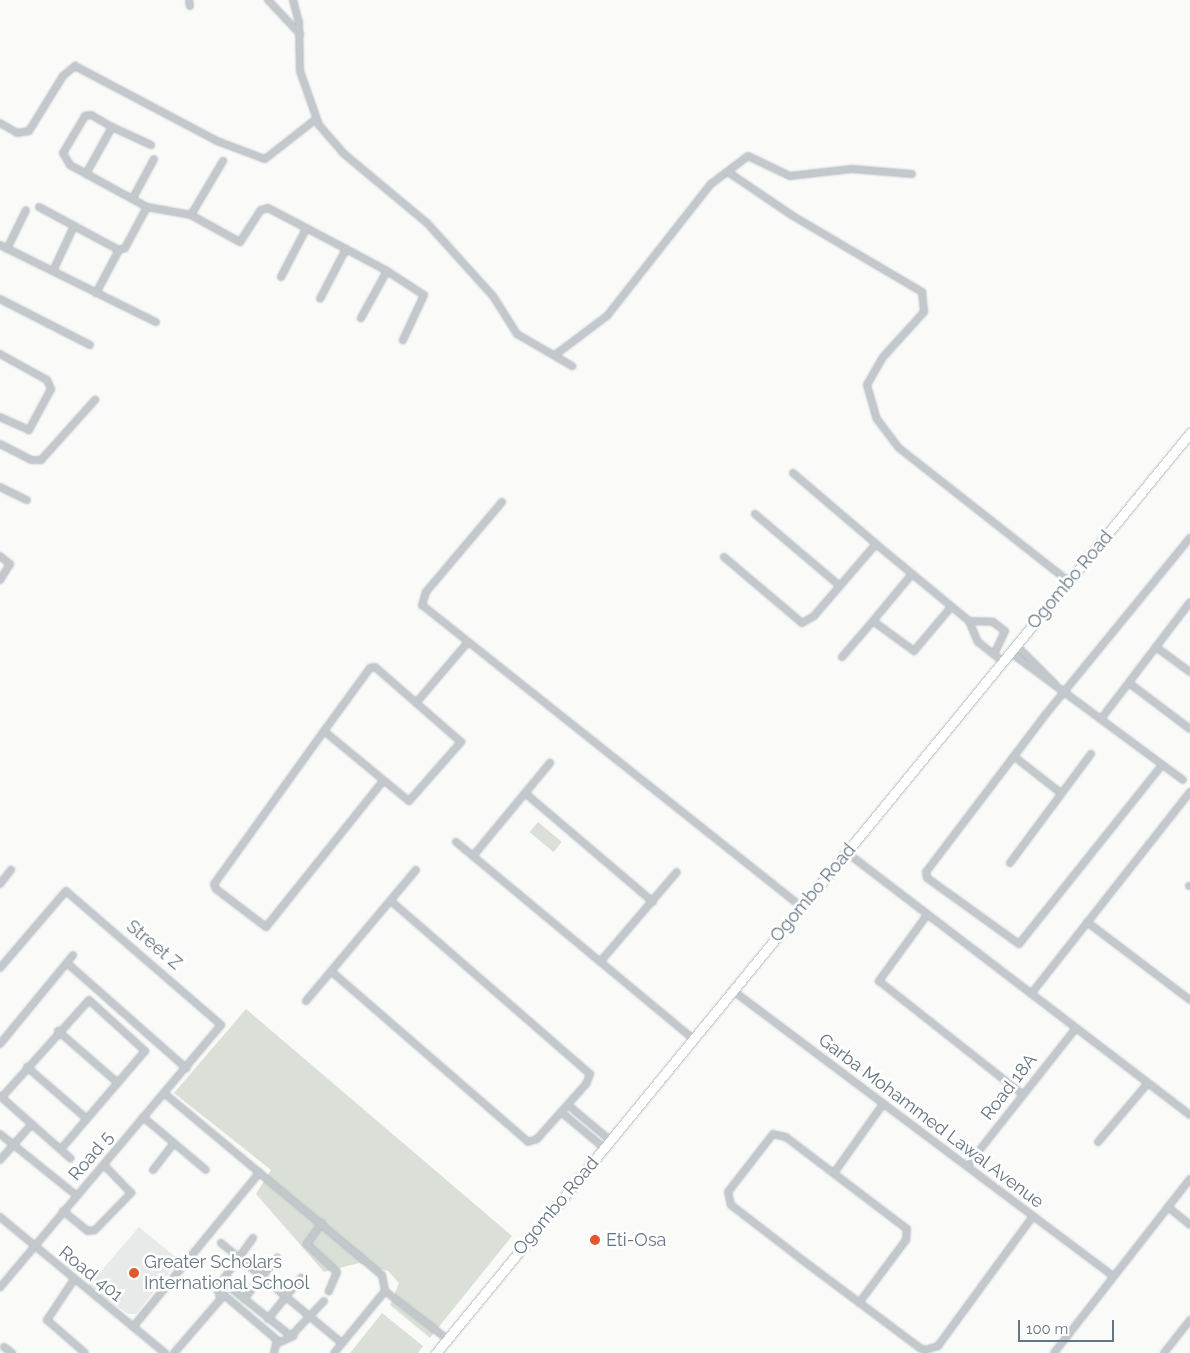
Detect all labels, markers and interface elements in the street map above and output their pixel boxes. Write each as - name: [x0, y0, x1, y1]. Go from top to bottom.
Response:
- street label: Ogombo Road: [1023, 527, 1117, 633]
- street label: Ogombo Road: [766, 840, 860, 946]
- street label: Street Z: [122, 916, 186, 974]
- street label: Garba Mohammed Lawal Avenue: [814, 1029, 1048, 1213]
- street label: Road 18A: [976, 1050, 1042, 1124]
- street label: Road 5: [64, 1127, 118, 1185]
- street label: Ogombo Road: [509, 1153, 603, 1259]
- place label: Eti-Osa: [606, 1229, 666, 1251]
- marker: Eti-Osa: [588, 1233, 602, 1247]
- street label: Road 401: [55, 1242, 127, 1306]
- place label: Greater Scholars International School: [144, 1252, 310, 1294]
- marker: Greater Scholars International School: [128, 1267, 140, 1279]
- scale bar: [1020, 1310, 1116, 1342]
- text: 100 m: [1026, 1320, 1068, 1338]

